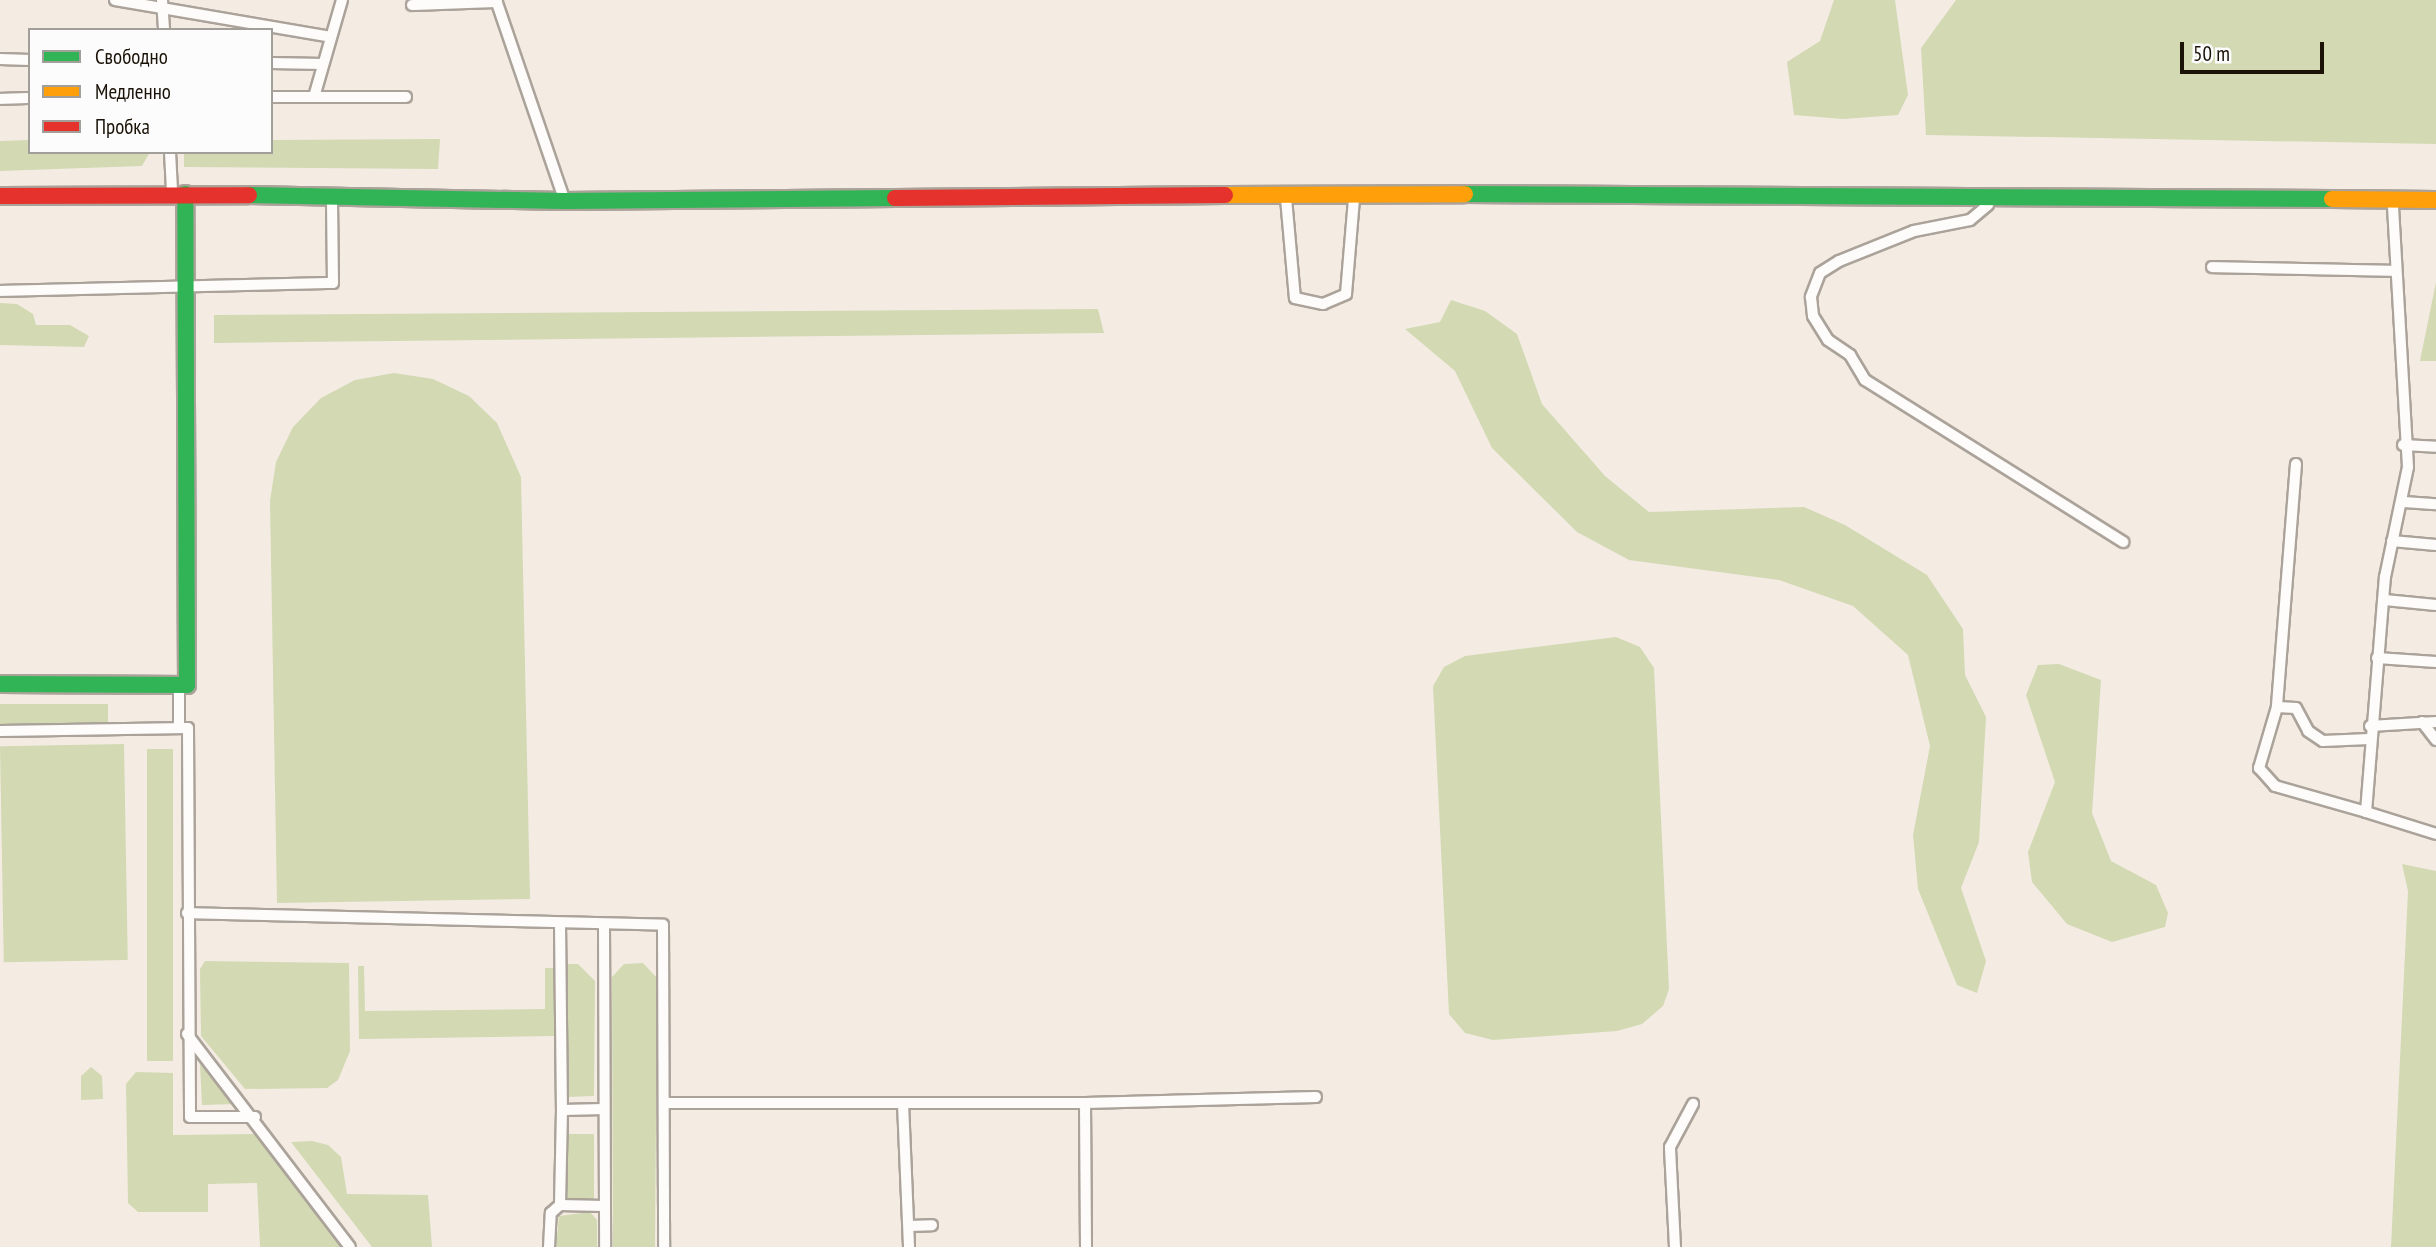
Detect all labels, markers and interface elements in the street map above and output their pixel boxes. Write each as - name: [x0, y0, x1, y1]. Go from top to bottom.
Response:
- legend: [28, 28, 273, 154]
- scale bar: [2184, 28, 2328, 72]
- text: 50 m: [2193, 40, 2230, 67]
- text: Свободно: [95, 43, 168, 70]
- text: Медленно: [95, 78, 171, 105]
- text: Пробка: [95, 113, 150, 140]

